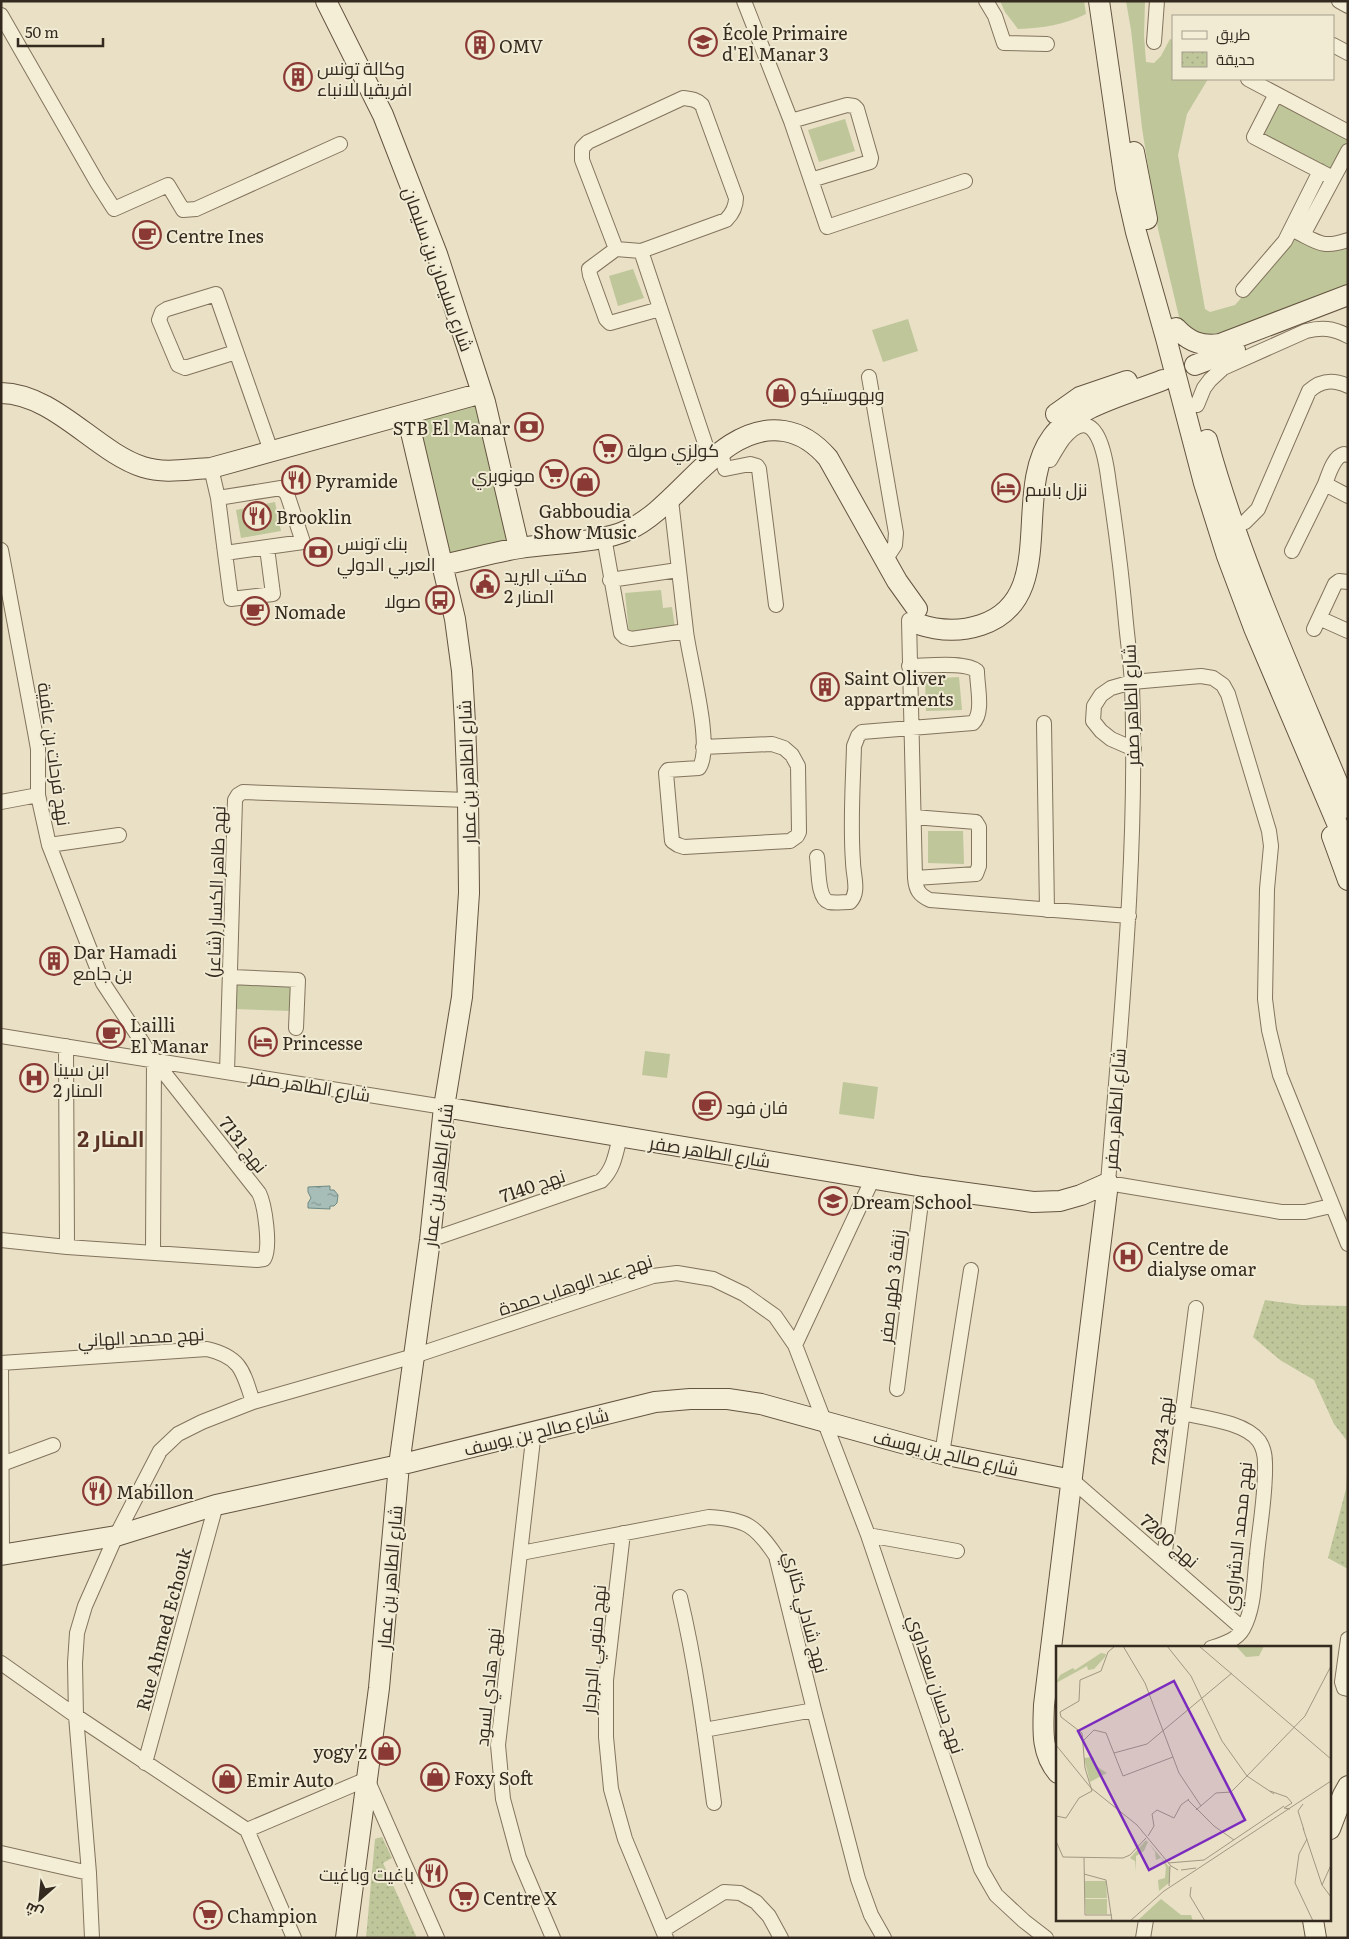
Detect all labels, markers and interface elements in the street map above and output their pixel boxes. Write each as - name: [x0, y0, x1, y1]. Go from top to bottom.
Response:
- scale bar: [18, 15, 102, 47]
- legend: [1172, 15, 1334, 80]
- place label: École Primaire d'El Manar 3: [722, 19, 848, 67]
- text: 50 m: [25, 20, 59, 43]
- text: طريق: [1216, 22, 1250, 45]
- school or university icon: École Primaire d'El Manar 3: [688, 27, 718, 57]
- building icon: OMV: [465, 30, 495, 60]
- place label: OMV: [499, 32, 543, 59]
- text: حديقة: [1216, 47, 1255, 70]
- place label: وكالة تونس افريقيا للانباء: [317, 54, 412, 102]
- building icon: وكالة تونس افريقيا للانباء: [283, 62, 313, 92]
- street label: شارع سليمان بن سليمان: [397, 183, 481, 355]
- cafe icon: Centre Ines: [132, 220, 162, 250]
- place label: Centre Ines: [166, 222, 264, 249]
- shop icon: وبهوستيكو: [766, 378, 796, 408]
- place label: وبهوستيكو: [800, 380, 885, 407]
- bank icon: STB El Manar: [514, 412, 544, 442]
- place label: STB El Manar: [393, 414, 510, 441]
- supermarket icon: كولزي صولة: [593, 434, 623, 464]
- place label: كولزي صولة: [627, 436, 719, 465]
- supermarket icon: مونوبري: [539, 459, 569, 489]
- place label: مونوبري: [471, 461, 535, 490]
- restaurant icon: Pyramide: [281, 465, 311, 495]
- place label: Pyramide: [315, 467, 398, 494]
- shop icon: Gabboudia Show Music: [570, 467, 600, 497]
- hotel icon: نزل باسم: [991, 473, 1021, 503]
- place label: نزل باسم: [1025, 475, 1088, 502]
- place label: Gabboudia Show Music: [533, 497, 637, 545]
- restaurant icon: Brooklin: [242, 501, 272, 531]
- place label: Brooklin: [276, 503, 352, 530]
- place label: بنك تونس العربي الدولي: [337, 529, 436, 579]
- bank icon: بنك تونس العربي الدولي: [303, 537, 333, 567]
- place label: مكتب البريد المنار 2: [504, 561, 587, 609]
- public building icon: مكتب البريد المنار 2: [470, 569, 500, 599]
- bus stop icon: صولا: [425, 585, 455, 615]
- place label: صولا: [384, 587, 421, 614]
- cafe icon: Nomade: [240, 596, 270, 626]
- place label: Nomade: [274, 598, 346, 625]
- street label: شارع الطاهر صفر: [1114, 644, 1146, 767]
- place label: Saint Oliver appartments: [844, 664, 953, 712]
- building icon: Saint Oliver appartments: [810, 672, 840, 702]
- street label: نهج فرحات بن عافية: [32, 681, 78, 827]
- street label: شارع الطاهر بن عمار: [450, 699, 482, 846]
- street label: نهج طاهر الكسار (شاعر): [198, 805, 232, 979]
- place label: Dar Hamadi بن جامع: [73, 938, 177, 986]
- building icon: Dar Hamadi بن جامع: [39, 946, 69, 976]
- place label: Lailli El Manar: [130, 1011, 209, 1059]
- cafe icon: Lailli El Manar: [96, 1019, 126, 1049]
- hotel icon: Princesse: [248, 1027, 278, 1057]
- place label: Princesse: [282, 1029, 363, 1056]
- street label: شارع الطاهر صفر: [1096, 1047, 1132, 1172]
- place label: ابن سينا المنار 2: [53, 1055, 110, 1103]
- street label: شارع الطاهر صفر: [247, 1062, 372, 1108]
- hospital icon: ابن سينا المنار 2: [19, 1063, 49, 1093]
- cafe icon: فان فود: [692, 1091, 722, 1121]
- place label: فان فود: [726, 1093, 788, 1120]
- street label: شارع الطاهر بن عمار: [415, 1102, 459, 1249]
- street label: نهج 7131: [213, 1110, 275, 1178]
- district label: المنار 2: [77, 1121, 145, 1154]
- street label: شارع الطاهر صفر: [647, 1128, 772, 1174]
- street label: نهج 7140: [496, 1161, 568, 1209]
- school or university icon: Dream School: [818, 1186, 848, 1216]
- place label: Dream School: [852, 1188, 972, 1215]
- street label: زنقة 3 طهر صفر: [871, 1228, 911, 1345]
- place label: Centre de dialyse omar: [1147, 1234, 1256, 1282]
- hospital icon: Centre de dialyse omar: [1113, 1242, 1143, 1272]
- street label: نهج عبد الوهاب حمدة: [494, 1246, 656, 1322]
- street label: نهج محمد الهاني: [77, 1319, 205, 1355]
- street label: نهج 7234: [1143, 1395, 1179, 1467]
- street label: شارع صالح بن يوسف: [461, 1400, 611, 1462]
- street label: شارع صالح بن يوسف: [871, 1422, 1021, 1482]
- street label: نهج محمد الدشراوي: [1216, 1460, 1260, 1612]
- restaurant icon: Mabillon: [82, 1476, 112, 1506]
- place label: Mabillon: [116, 1478, 194, 1505]
- street label: شارع الطاهر بن عمار: [369, 1504, 409, 1651]
- street label: نهج 7200: [1134, 1507, 1206, 1573]
- street label: Rue Ahmed Echouk: [128, 1543, 198, 1714]
- street label: نهج شادلي كتاري: [776, 1548, 836, 1676]
- street label: نهج منوبي الجرجار: [574, 1583, 614, 1716]
- street label: نهج حسان سعداوي: [900, 1611, 972, 1758]
- street label: نهج هادي لسود: [467, 1626, 509, 1748]
- inset map: [1056, 1646, 1332, 1922]
- shop icon: yogy'z: [371, 1736, 401, 1766]
- place label: yogy'z: [313, 1738, 367, 1765]
- shop icon: Foxy Soft: [420, 1762, 450, 1792]
- shop icon: Emir Auto: [212, 1764, 242, 1794]
- place label: Foxy Soft: [454, 1764, 534, 1791]
- place label: Emir Auto: [246, 1766, 334, 1793]
- restaurant icon: باغيت وباغيت: [418, 1858, 448, 1888]
- place label: باغيت وباغيت: [319, 1860, 414, 1887]
- north arrow: [15, 1874, 65, 1924]
- supermarket icon: Centre X: [449, 1882, 479, 1912]
- place label: Centre X: [483, 1884, 557, 1911]
- text: ش: [21, 1898, 46, 1924]
- supermarket icon: Champion: [193, 1900, 223, 1930]
- place label: Champion: [227, 1902, 318, 1929]

